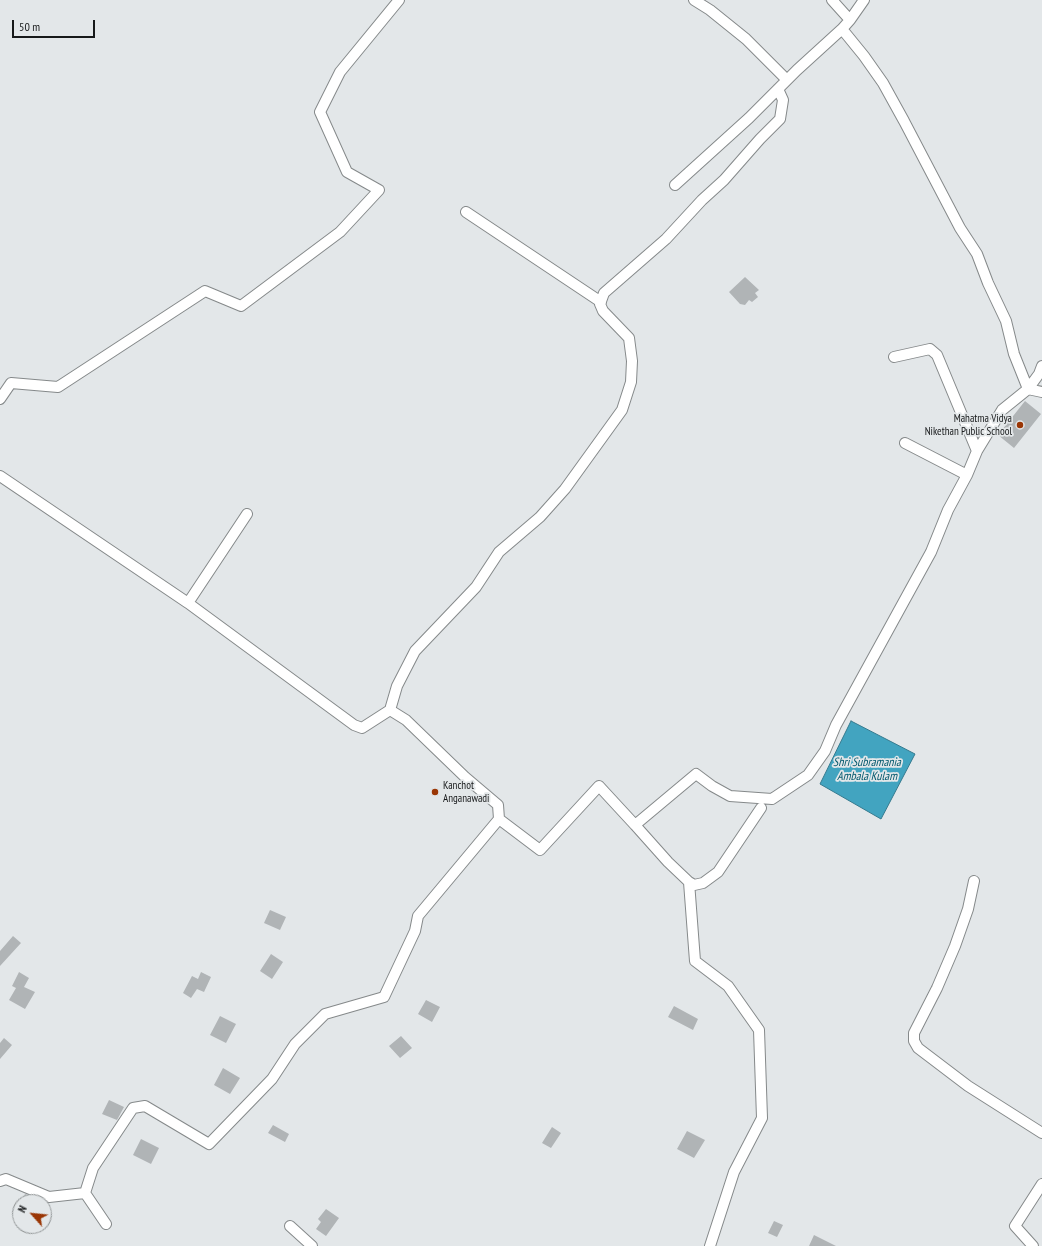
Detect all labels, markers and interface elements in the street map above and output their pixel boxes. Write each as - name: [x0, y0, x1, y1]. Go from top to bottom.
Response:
- scale bar: [14, 12, 97, 38]
- text: 50 m: [19, 19, 40, 34]
- place label: Mahatma Vidya Nikethan Public School: [925, 412, 1012, 438]
- marker: Mahatma Vidya Nikethan Public School: [1015, 420, 1025, 430]
- water label: Shri Subramania Ambala Kulam: [833, 756, 901, 784]
- place label: Kanchot Anganawadi: [443, 779, 489, 805]
- marker: Kanchot Anganawadi: [430, 787, 440, 797]
- north arrow: [12, 1194, 52, 1234]
- text: N: [15, 1203, 30, 1215]

